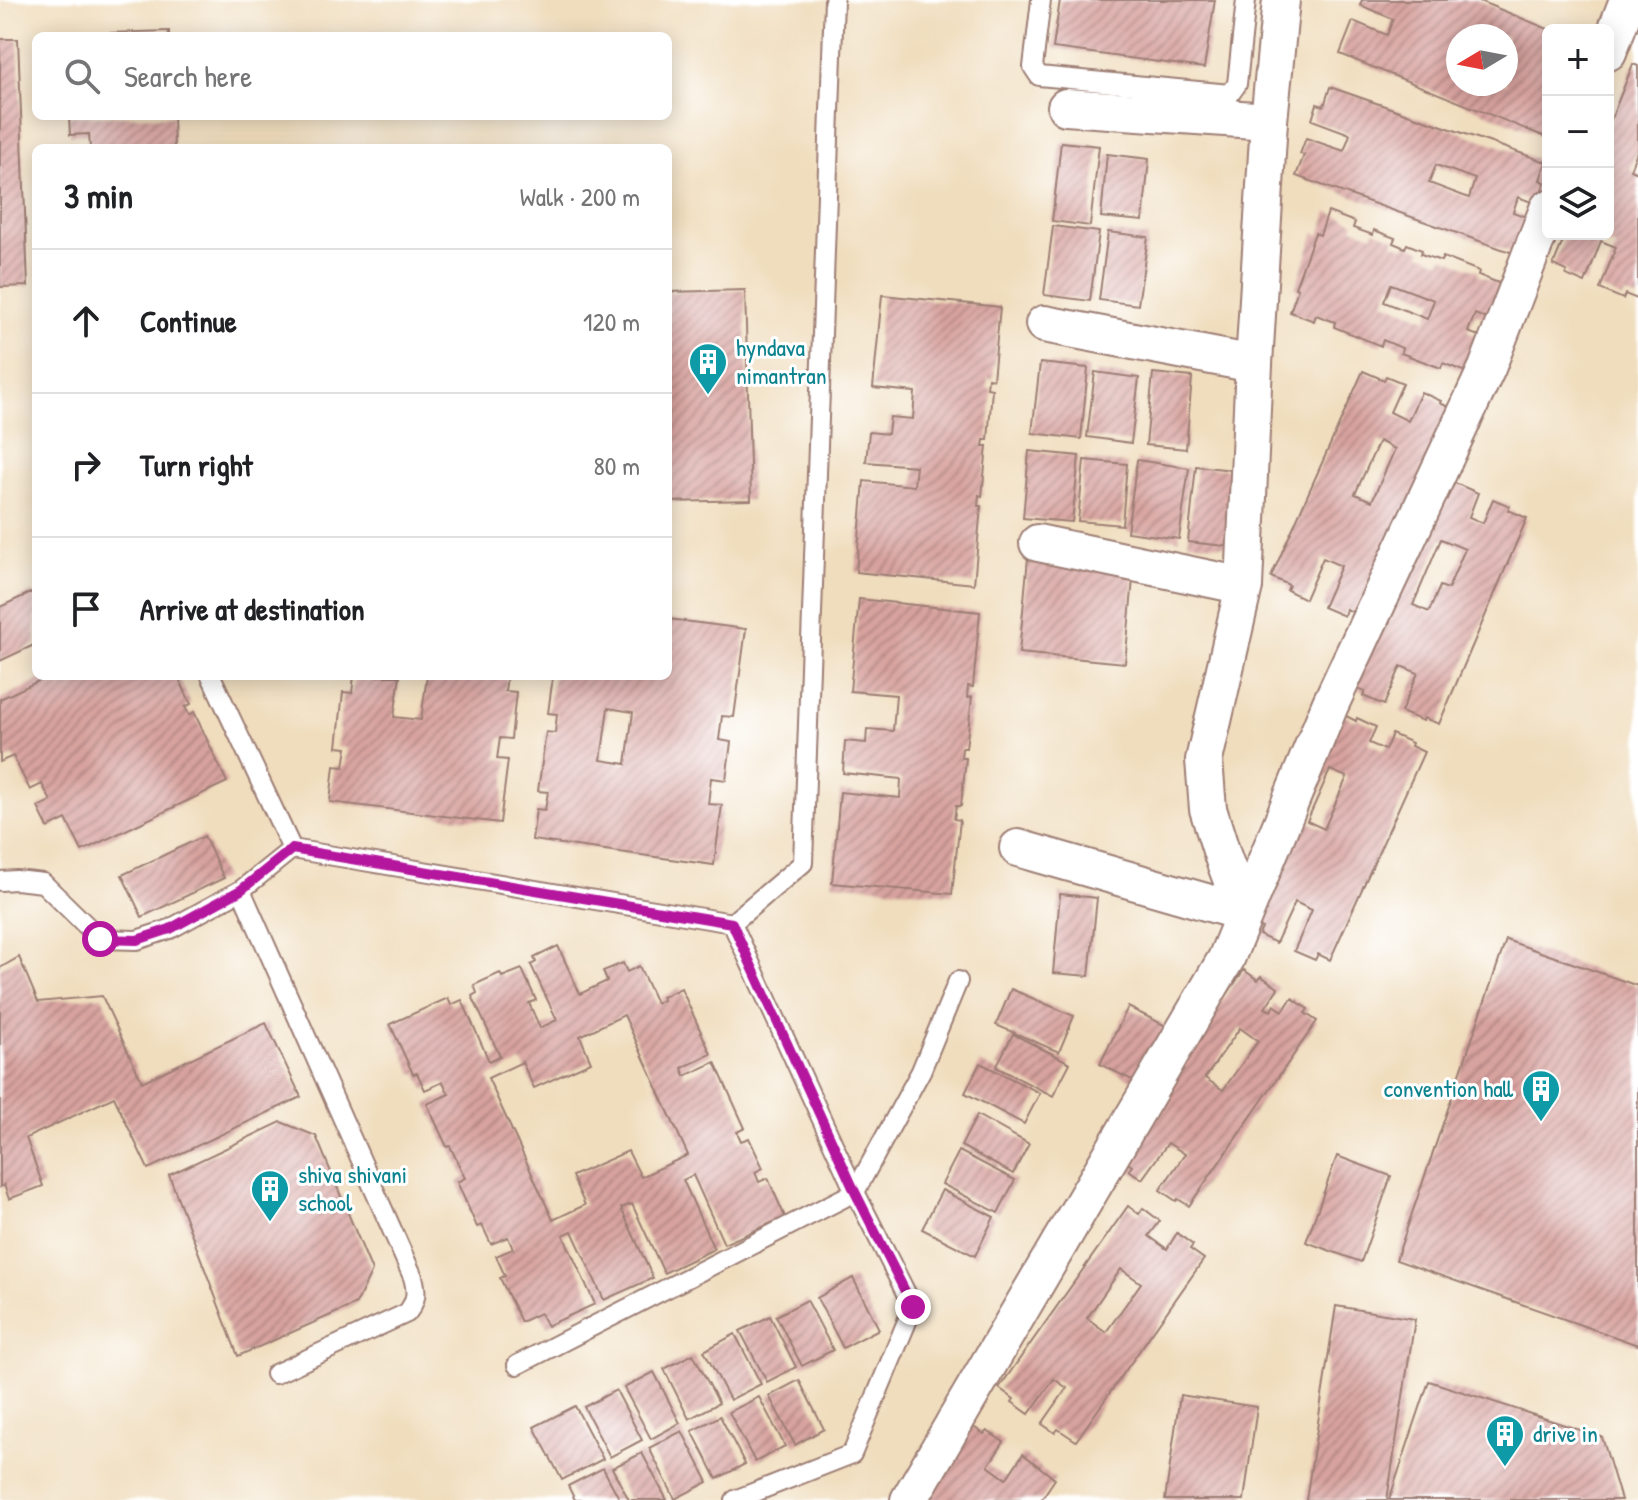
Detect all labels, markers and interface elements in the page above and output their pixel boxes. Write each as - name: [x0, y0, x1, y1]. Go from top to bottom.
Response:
- north arrow: [1446, 24, 1518, 96]
- map controls: [1542, 24, 1614, 240]
- button: +: [1542, 24, 1614, 96]
- search box: [32, 32, 672, 120]
- icon: search: [60, 54, 104, 98]
- text: Search here: [124, 56, 252, 96]
- button: −: [1542, 96, 1614, 168]
- button: layers: [1542, 168, 1614, 240]
- text: 3 min: [64, 173, 133, 219]
- text: Walk · 200 m: [520, 179, 640, 214]
- icon: ahead: [64, 299, 108, 343]
- text: Continue: [140, 301, 237, 341]
- text: 120 m: [583, 304, 640, 339]
- place label: hyndava nimantran: [736, 331, 827, 391]
- building icon: hyndava nimantran: [687, 341, 729, 396]
- icon: right: [64, 443, 108, 487]
- text: Turn right: [140, 445, 253, 485]
- text: 80 m: [593, 448, 640, 483]
- icon: arrive: [64, 587, 108, 631]
- text: Arrive at destination: [140, 589, 365, 629]
- route start: [82, 921, 118, 957]
- building icon: convention hall: [1520, 1068, 1562, 1123]
- place label: convention hall: [1384, 1072, 1514, 1104]
- place label: shiva shivani school: [298, 1158, 407, 1218]
- building icon: shiva shivani school: [249, 1168, 291, 1223]
- route end: [895, 1289, 931, 1325]
- building icon: drive in: [1484, 1413, 1526, 1468]
- place label: drive in: [1533, 1417, 1598, 1449]

